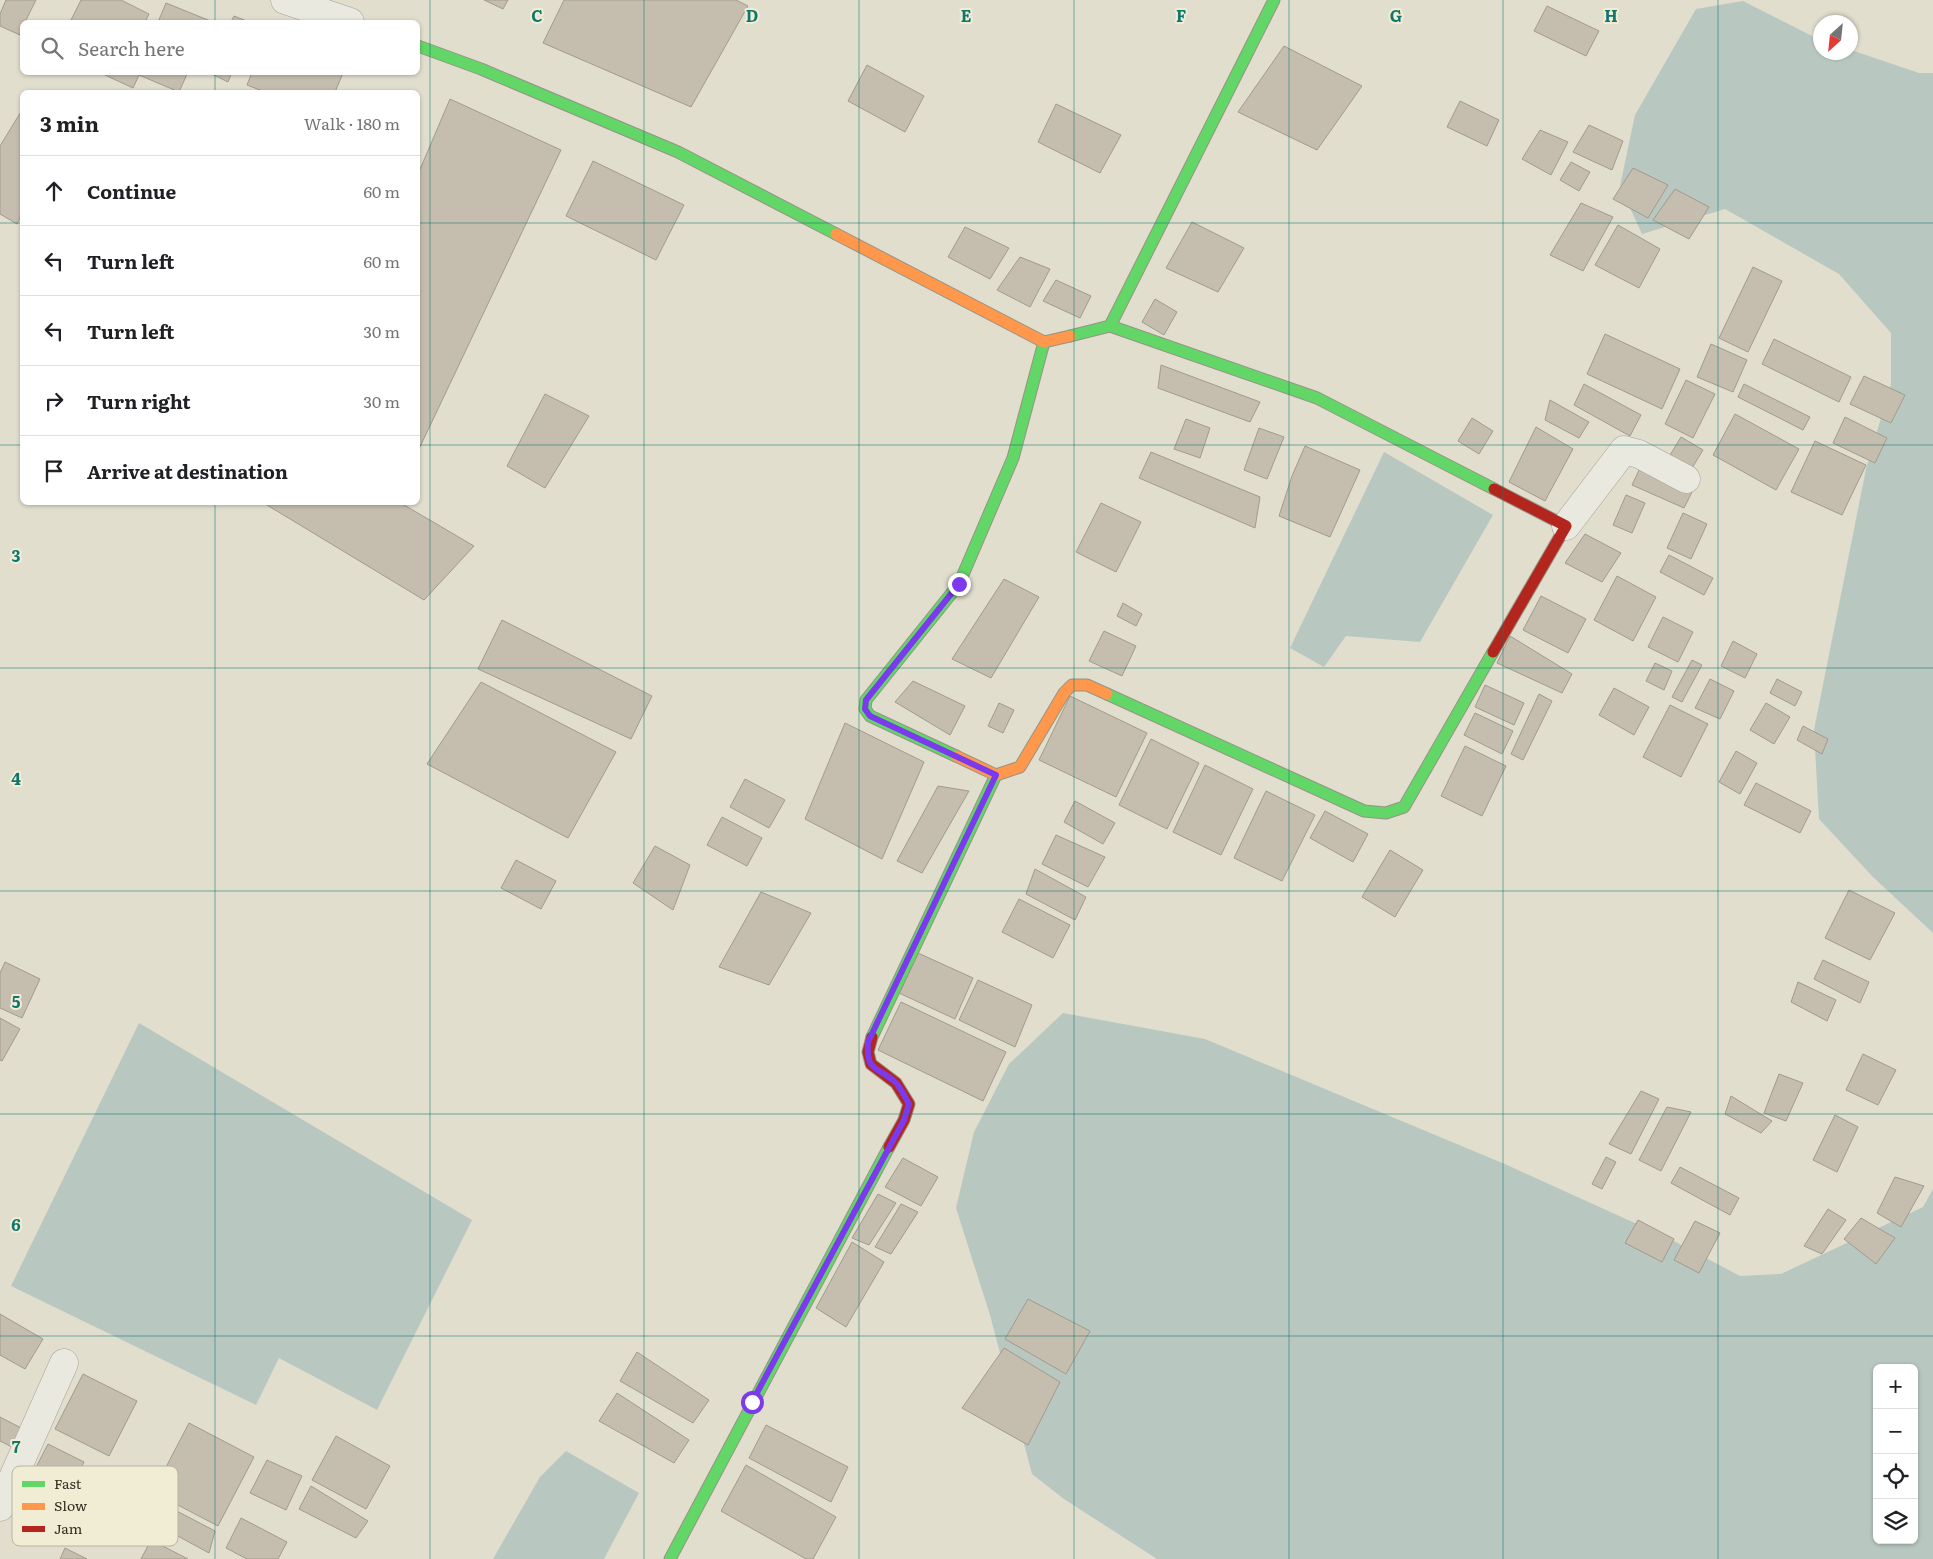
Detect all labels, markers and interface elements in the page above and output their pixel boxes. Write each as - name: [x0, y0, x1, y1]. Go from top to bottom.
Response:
- text: C: [531, 3, 543, 27]
- text: D: [746, 3, 758, 27]
- text: E: [961, 3, 972, 27]
- text: F: [1176, 3, 1186, 27]
- text: G: [1390, 3, 1402, 27]
- text: H: [1604, 3, 1618, 27]
- north arrow: [1813, 15, 1858, 60]
- search box: [20, 20, 420, 75]
- icon: search: [38, 34, 66, 62]
- text: Search here: [78, 34, 185, 62]
- text: 3 min: [40, 107, 99, 138]
- text: Walk · 180 m: [304, 111, 400, 135]
- icon: ahead: [40, 177, 68, 205]
- text: Continue: [87, 177, 176, 205]
- text: 60 m: [363, 179, 400, 203]
- icon: left: [40, 247, 68, 275]
- text: Turn left: [87, 247, 174, 275]
- text: 60 m: [363, 249, 400, 273]
- icon: left: [40, 317, 68, 345]
- text: Turn left: [87, 317, 174, 345]
- text: 30 m: [363, 319, 400, 343]
- icon: right: [40, 387, 68, 415]
- text: Turn right: [87, 387, 191, 415]
- text: 30 m: [363, 389, 400, 413]
- icon: arrive: [40, 457, 68, 485]
- text: Arrive at destination: [87, 457, 288, 485]
- text: 3: [12, 543, 21, 567]
- route end: [948, 573, 971, 596]
- text: 4: [11, 766, 21, 790]
- text: 5: [12, 989, 21, 1013]
- text: 6: [11, 1212, 21, 1236]
- map controls: [1873, 1364, 1918, 1544]
- button: +: [1873, 1364, 1918, 1409]
- route start: [741, 1391, 764, 1414]
- button: −: [1873, 1409, 1918, 1454]
- text: 7: [12, 1434, 21, 1458]
- button: locate: [1873, 1454, 1918, 1499]
- legend: [12, 1466, 178, 1546]
- text: Fast: [54, 1473, 82, 1493]
- text: Slow: [54, 1495, 87, 1515]
- button: layers: [1873, 1499, 1918, 1544]
- text: Jam: [54, 1518, 83, 1538]

